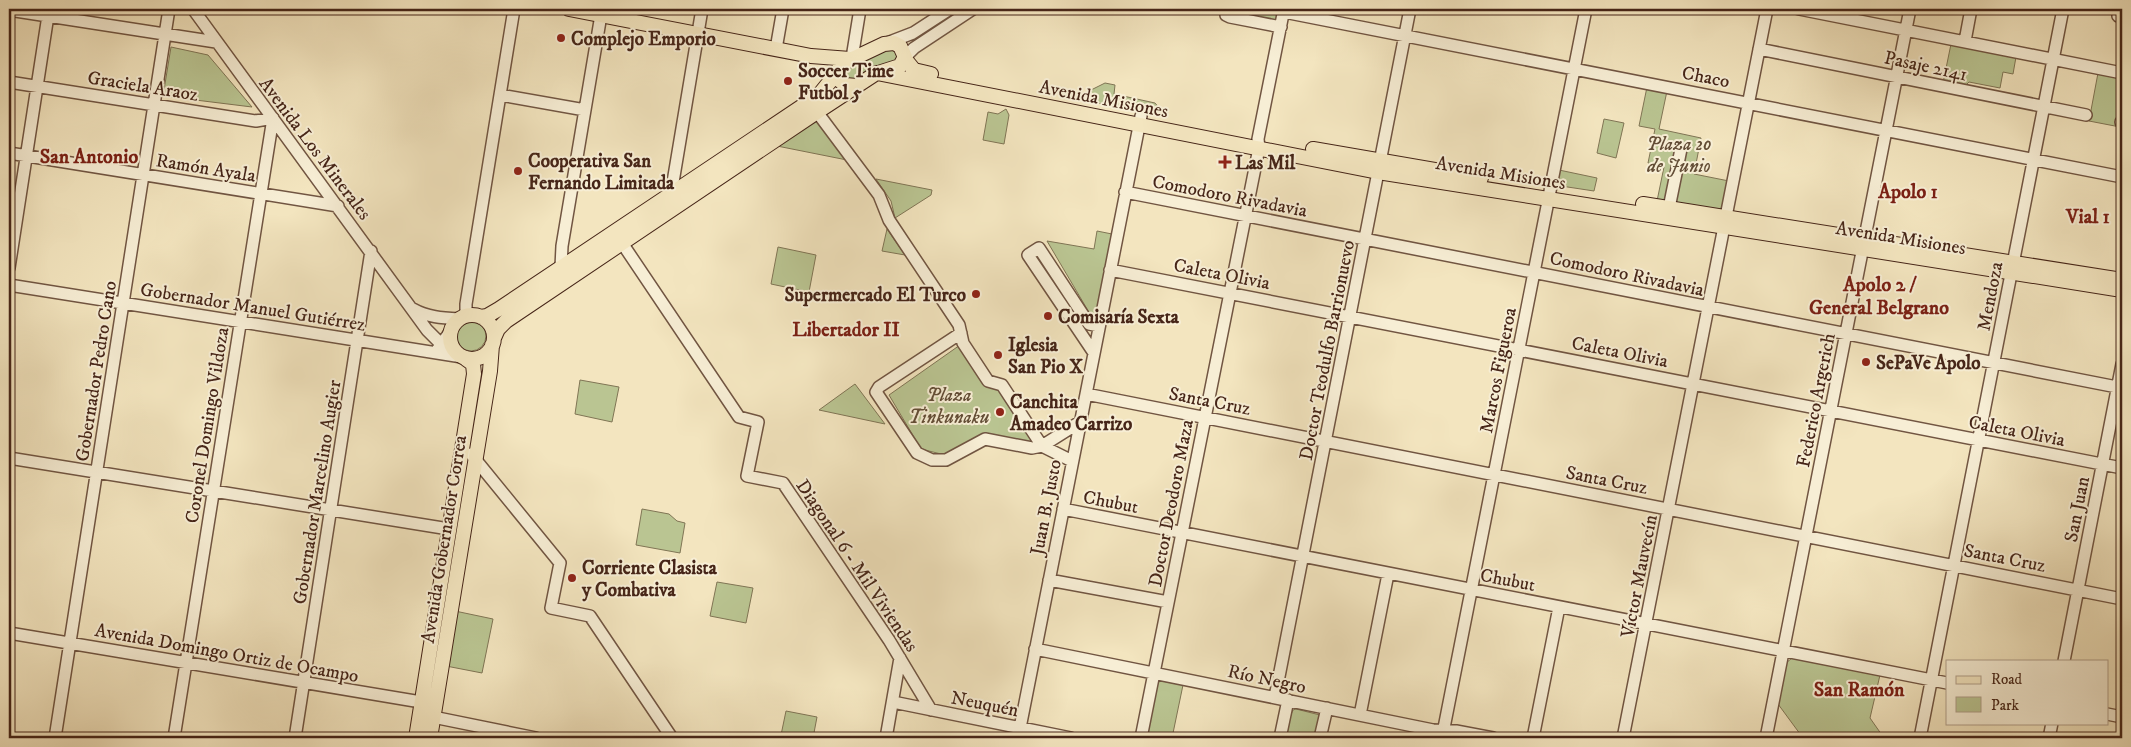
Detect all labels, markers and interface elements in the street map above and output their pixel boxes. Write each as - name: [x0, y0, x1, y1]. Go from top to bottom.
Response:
- place label: Complejo Emporio: [571, 28, 716, 52]
- marker: Complejo Emporio: [555, 32, 567, 44]
- street label: Pasaje 2141: [1882, 46, 1969, 86]
- place label: Soccer Time Futbol 5: [798, 60, 894, 105]
- street label: Chaco: [1680, 62, 1732, 93]
- street label: Graciela Araoz: [86, 66, 200, 107]
- street label: Avenida Los Minerales: [254, 73, 376, 225]
- marker: Soccer Time Futbol 5: [782, 75, 794, 87]
- street label: Avenida Misiones: [1037, 76, 1170, 123]
- park label: Plaza 20 de Junio: [1646, 133, 1712, 178]
- district label: San Antonio: [40, 145, 138, 170]
- street label: Ramón Ayala: [154, 149, 257, 188]
- place label: Cooperativa San Fernando Limitada: [528, 150, 675, 195]
- place label: Las Mil: [1235, 152, 1295, 175]
- street label: Avenida Misiones: [1434, 152, 1567, 195]
- marker: Las Mil: [1219, 156, 1231, 168]
- marker: Cooperativa San Fernando Limitada: [512, 165, 524, 177]
- street label: Comodoro Rivadavia: [1150, 170, 1309, 223]
- district label: Apolo 1: [1877, 180, 1938, 205]
- district label: Vial 1: [2065, 205, 2110, 230]
- street label: Avenida Misiones: [1834, 217, 1967, 260]
- street label: Doctor Teodulfo Barrionuevo: [1295, 238, 1360, 462]
- street label: Comodoro Rivadavia: [1547, 247, 1706, 302]
- street label: Caleta Olivia: [1172, 254, 1272, 295]
- street label: Mendoza: [1973, 260, 2008, 333]
- district label: Apolo 2 / General Belgrano: [1809, 273, 1949, 321]
- street label: Gobernador Manuel Gutiérrez: [138, 278, 367, 337]
- street label: Gobernador Pedro Cano: [71, 279, 122, 463]
- place label: Supermercado El Turco: [784, 284, 966, 307]
- marker: Supermercado El Turco: [970, 288, 982, 300]
- place label: Comisaría Sexta: [1058, 306, 1180, 329]
- street label: Marcos Figueroa: [1475, 306, 1522, 435]
- marker: Comisaría Sexta: [1042, 310, 1054, 322]
- district label: Libertador II: [792, 318, 900, 343]
- street label: Coronel Domingo Vildoza: [181, 326, 234, 525]
- street label: Federico Argerich: [1792, 331, 1841, 469]
- street label: Caleta Olivia: [1570, 332, 1670, 373]
- place label: Iglesia San Pio X: [1008, 334, 1083, 379]
- marker: Iglesia San Pio X: [992, 349, 1004, 361]
- place label: SePaVe Apolo: [1876, 352, 1981, 375]
- marker: SePaVe Apolo: [1860, 356, 1872, 368]
- street label: Gobernador Marcelino Augier: [288, 378, 347, 606]
- street label: Santa Cruz: [1167, 382, 1253, 421]
- park label: Plaza Tinkunaku: [908, 384, 990, 429]
- place label: Canchita Amadeo Carrizo: [1009, 391, 1132, 436]
- marker: Canchita Amadeo Carrizo: [994, 406, 1006, 418]
- street label: Caleta Olivia: [1967, 411, 2067, 452]
- street label: Doctor Deodoro Maza: [1144, 418, 1199, 589]
- street label: Avenida Gobernador Correa: [417, 434, 472, 645]
- street label: Juan B. Justo: [1026, 457, 1067, 559]
- street label: Santa Cruz: [1564, 461, 1650, 500]
- street label: San Juan: [2060, 474, 2095, 544]
- street label: Diagonal 6 - Mil Viviendas: [790, 475, 923, 656]
- street label: Chubut: [1081, 486, 1140, 519]
- street label: Víctor Mauvecín: [1616, 513, 1663, 641]
- street label: Santa Cruz: [1962, 539, 2048, 578]
- place label: Corriente Clasista y Combativa: [581, 557, 718, 602]
- street label: Chubut: [1478, 564, 1537, 597]
- marker: Corriente Clasista y Combativa: [566, 572, 578, 584]
- street label: Avenida Domingo Ortiz de Ocampo: [93, 619, 360, 688]
- street label: Río Negro: [1225, 660, 1308, 699]
- legend: [1946, 660, 2108, 724]
- text: Road: [1991, 670, 2023, 689]
- district label: San Ramón: [1814, 678, 1905, 703]
- street label: Neuquén: [949, 687, 1021, 723]
- text: Park: [1991, 696, 2020, 715]

